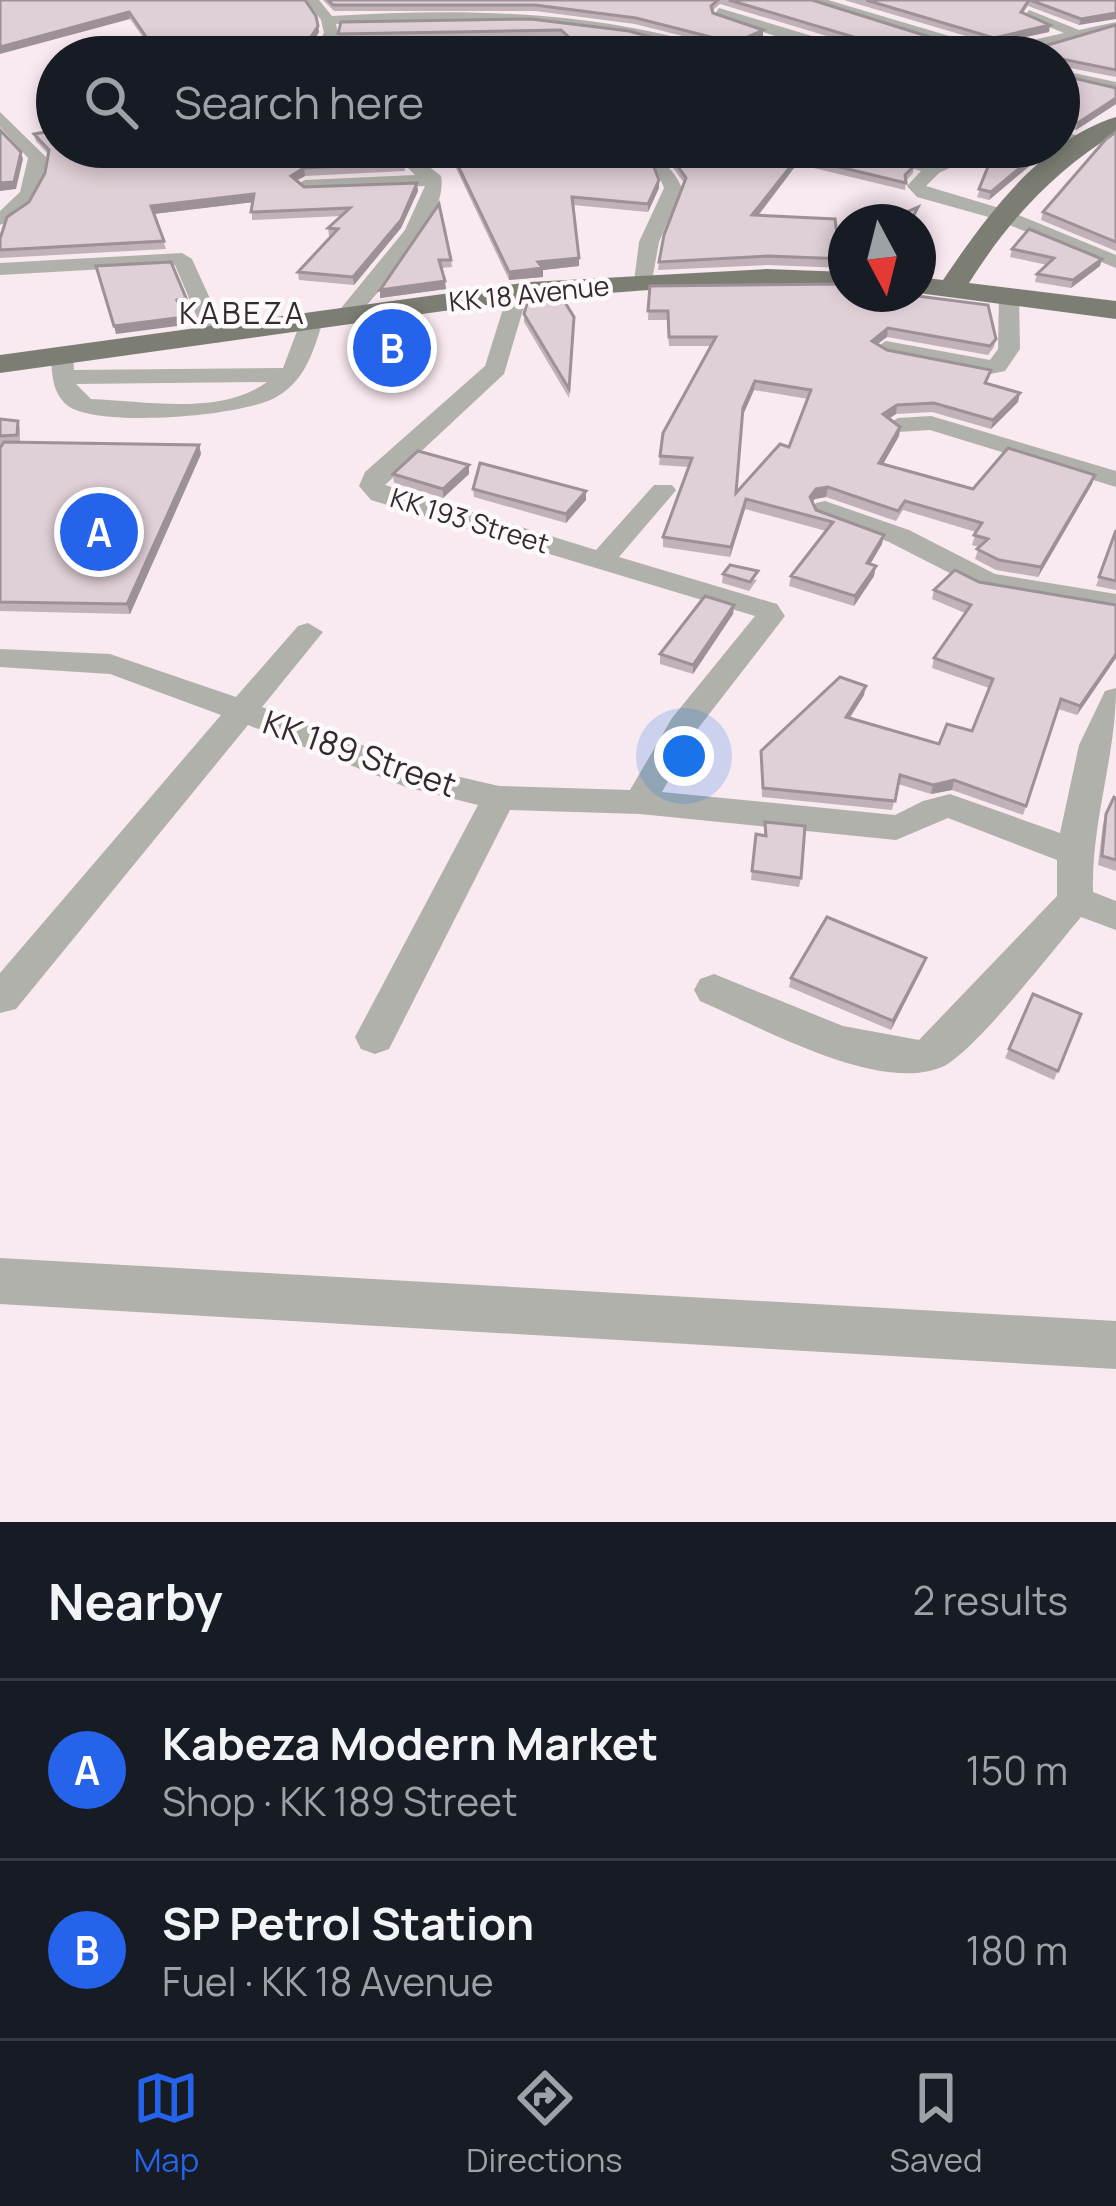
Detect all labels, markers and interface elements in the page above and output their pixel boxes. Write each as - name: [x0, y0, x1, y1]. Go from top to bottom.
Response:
- search box: [36, 36, 1080, 168]
- icon: search: [78, 69, 144, 135]
- text: Search here: [174, 71, 424, 133]
- north arrow: [828, 204, 936, 312]
- street label: KK 18 Avenue: [447, 266, 611, 320]
- district label: KABEZA: [179, 292, 307, 333]
- pin: B: [353, 303, 431, 393]
- street label: KK 193 Street: [386, 478, 554, 562]
- pin: A: [60, 487, 138, 577]
- street label: KK 189 Street: [258, 699, 462, 807]
- your location: [654, 726, 714, 786]
- text: Nearby: [48, 1566, 223, 1635]
- text: 2 results: [913, 1573, 1068, 1627]
- text: Kabeza Modern Market: [162, 1712, 658, 1774]
- text: A: [74, 1743, 100, 1797]
- text: 150 m: [966, 1743, 1068, 1797]
- text: Shop · KK 189 Street: [162, 1774, 518, 1828]
- text: SP Petrol Station: [162, 1892, 534, 1954]
- text: B: [75, 1923, 99, 1977]
- text: 180 m: [965, 1923, 1068, 1977]
- text: Fuel · KK 18 Avenue: [162, 1954, 494, 2008]
- tab: Map: [133, 2065, 199, 2182]
- tab: Directions: [466, 2065, 623, 2182]
- tab: Saved: [890, 2065, 983, 2182]

